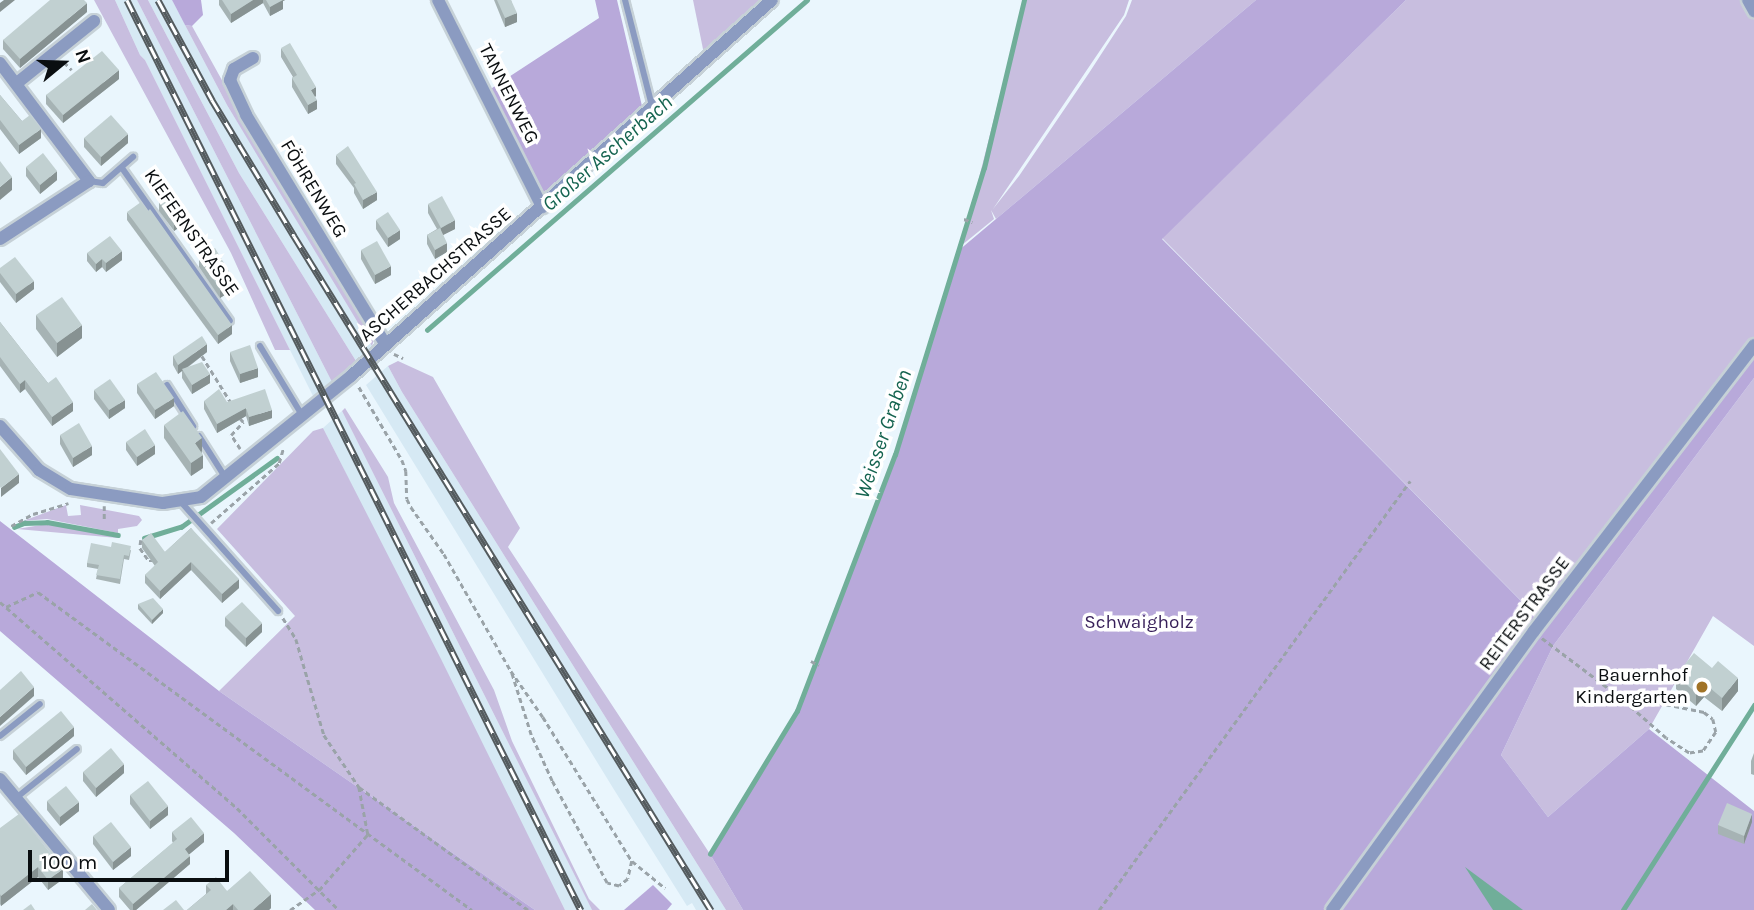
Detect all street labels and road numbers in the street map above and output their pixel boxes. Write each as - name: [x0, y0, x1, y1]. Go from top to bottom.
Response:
- street label: TANNENWEG: [473, 40, 543, 148]
- street label: FÖHRENWEG: [275, 136, 351, 242]
- street label: KIEFERNSTRASSE: [139, 165, 243, 301]
- street label: ASCHERBACHSTRASSE: [356, 203, 516, 347]
- street label: REITERSTRASSE: [1475, 553, 1575, 675]

